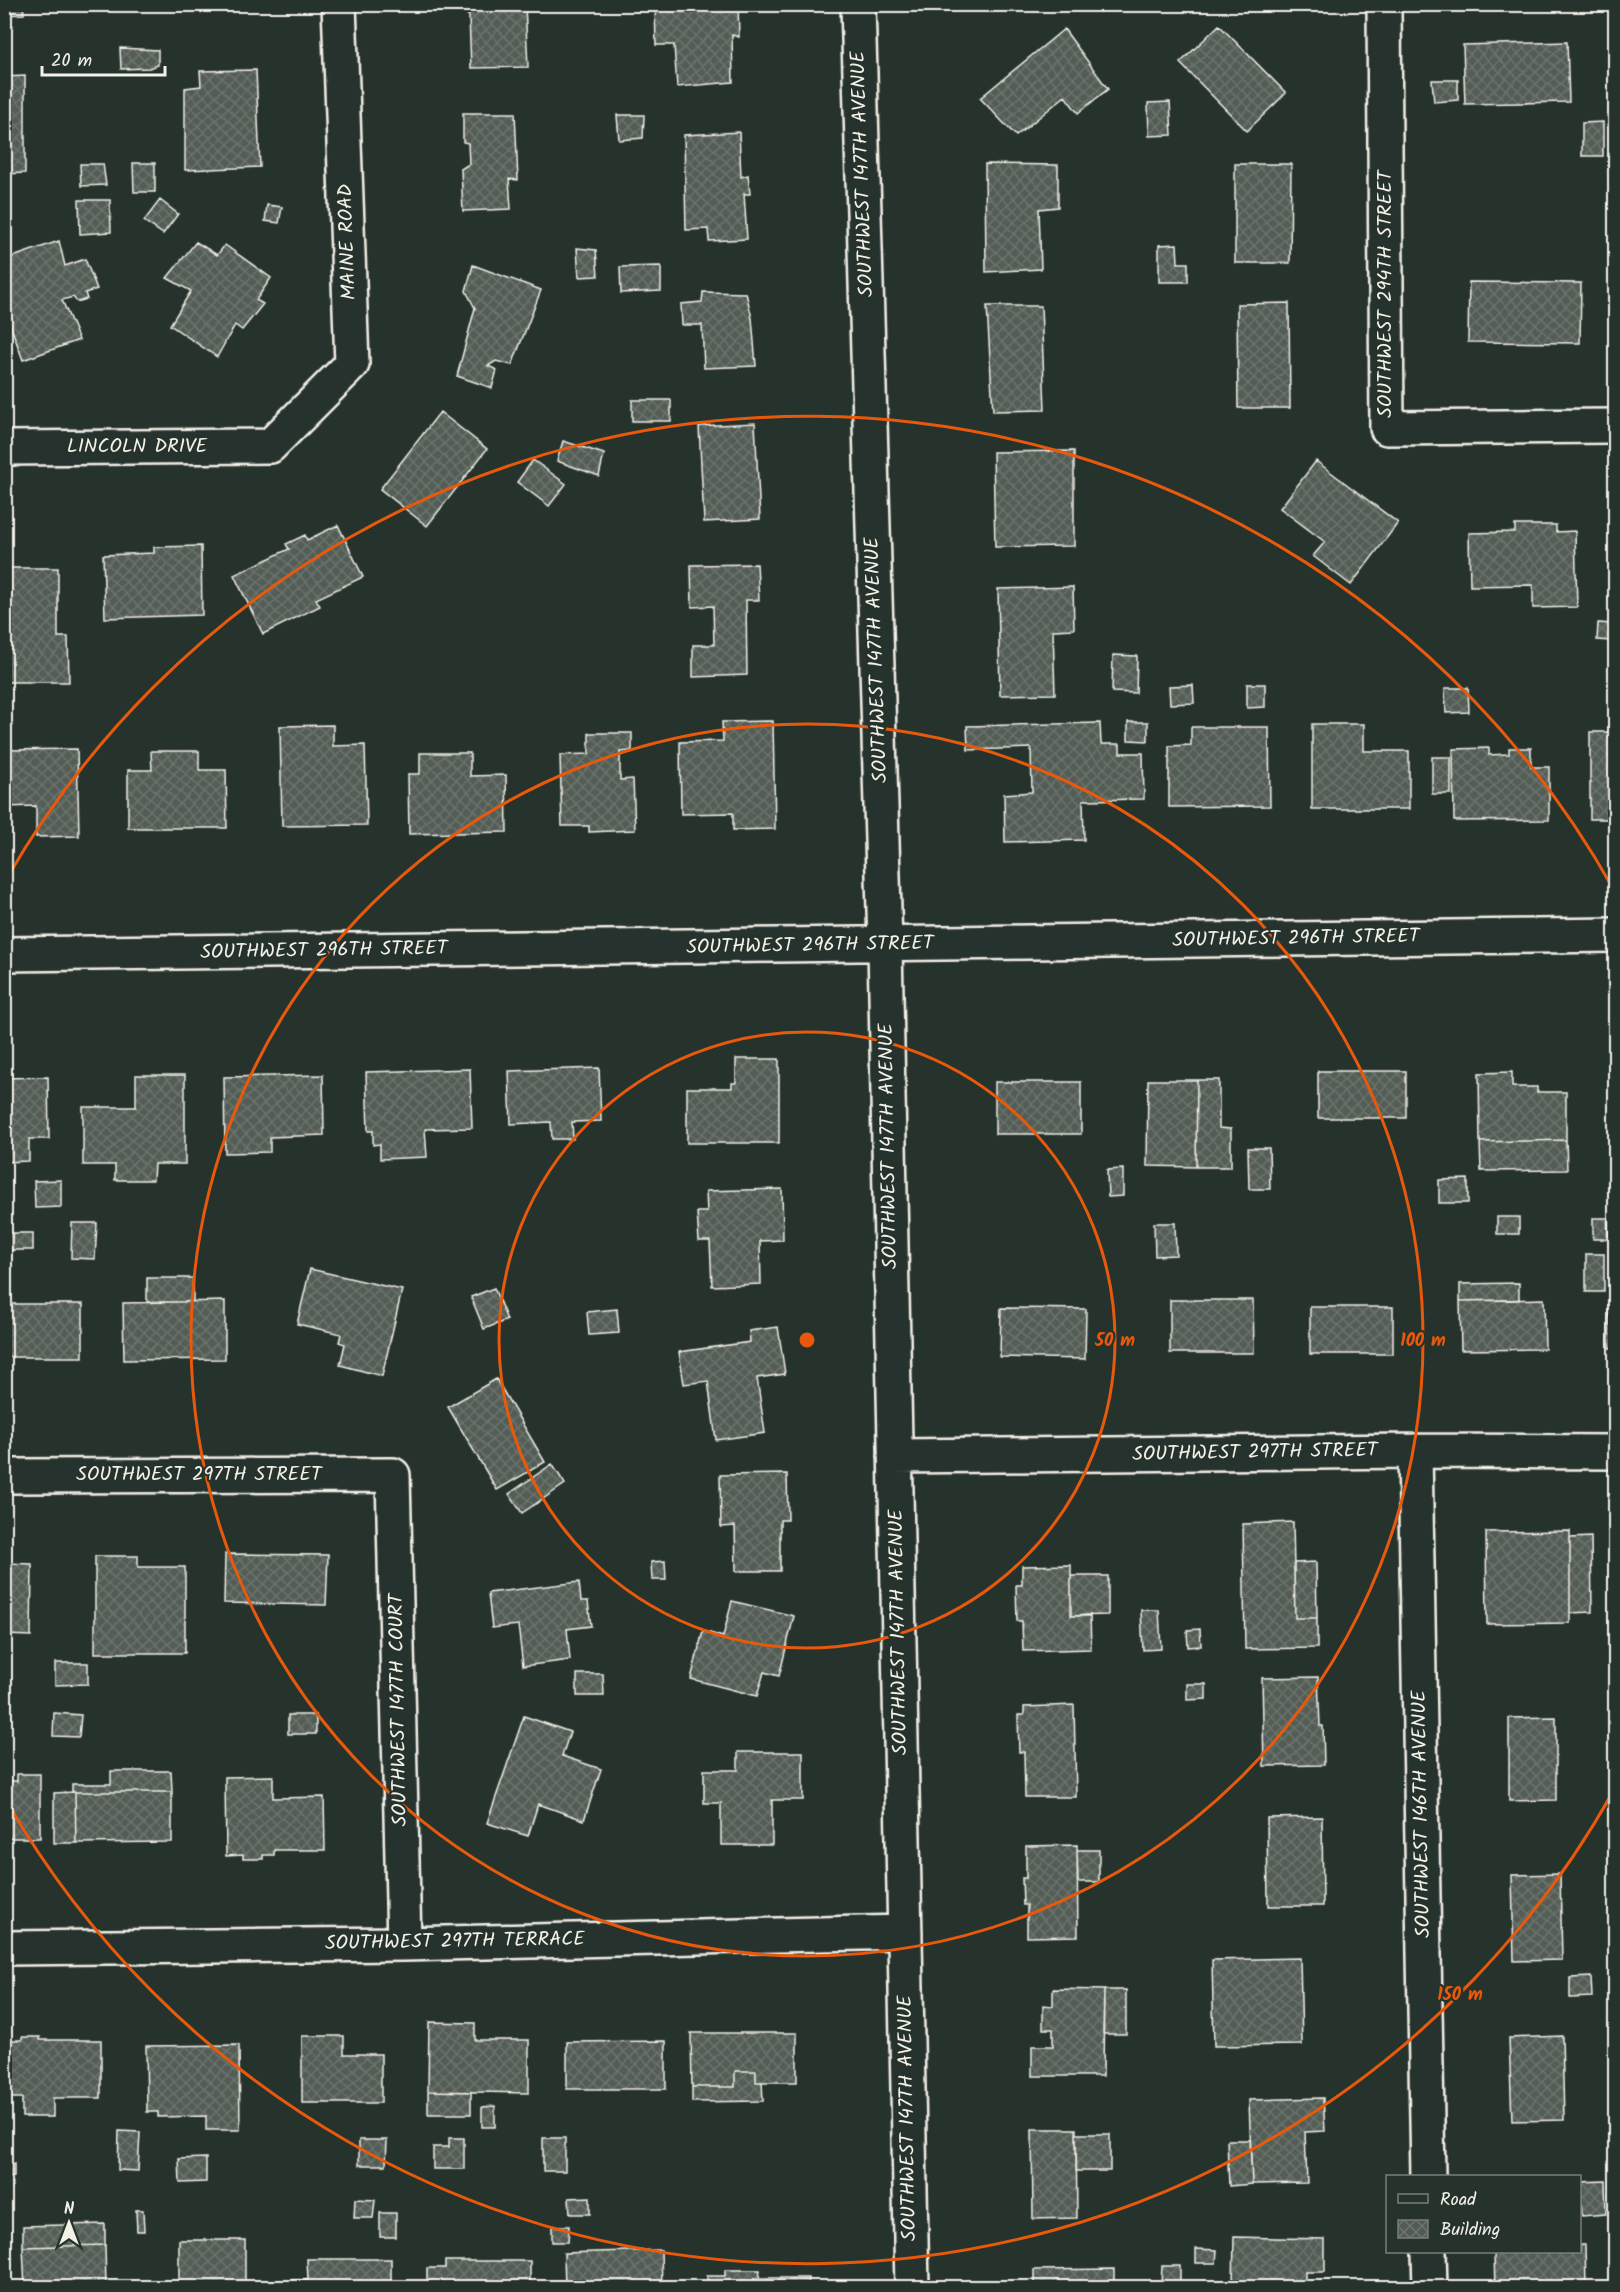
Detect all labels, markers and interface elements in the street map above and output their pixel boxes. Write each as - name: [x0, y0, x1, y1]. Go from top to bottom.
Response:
- scale bar: [42, 39, 165, 77]
- text: 20 m: [51, 47, 92, 76]
- street label: SOUTHWEST 147TH AVENUE: [843, 49, 883, 297]
- street label: SOUTHWEST 294TH STREET: [1370, 168, 1402, 418]
- street label: MAINE ROAD: [330, 183, 366, 301]
- street label: LINCOLN DRIVE: [67, 431, 209, 463]
- street label: SOUTHWEST 147TH AVENUE: [857, 535, 897, 783]
- street label: SOUTHWEST 296TH STREET: [1172, 921, 1422, 957]
- street label: SOUTHWEST 296TH STREET: [686, 928, 936, 964]
- street label: SOUTHWEST 296TH STREET: [200, 933, 450, 969]
- street label: SOUTHWEST 147TH AVENUE: [871, 1021, 907, 1269]
- text: 50 m: [1094, 1327, 1135, 1356]
- text: 100 m: [1400, 1327, 1446, 1356]
- centre of rings: [797, 1330, 817, 1350]
- street label: SOUTHWEST 297TH STREET: [1132, 1435, 1380, 1471]
- street label: SOUTHWEST 297TH STREET: [76, 1459, 324, 1491]
- street label: SOUTHWEST 147TH AVENUE: [881, 1507, 917, 1755]
- street label: SOUTHWEST 147TH COURT: [381, 1591, 417, 1827]
- street label: SOUTHWEST 146TH AVENUE: [1404, 1689, 1440, 1938]
- street label: SOUTHWEST 297TH TERRACE: [325, 1924, 587, 1960]
- text: 150 m: [1437, 1981, 1483, 2010]
- street label: SOUTHWEST 147TH AVENUE: [890, 1993, 926, 2241]
- legend: [1386, 2175, 1581, 2253]
- text: Road: [1440, 2186, 1477, 2215]
- north arrow: [39, 2193, 99, 2253]
- text: N: [64, 2197, 74, 2222]
- text: Building: [1440, 2216, 1500, 2245]

